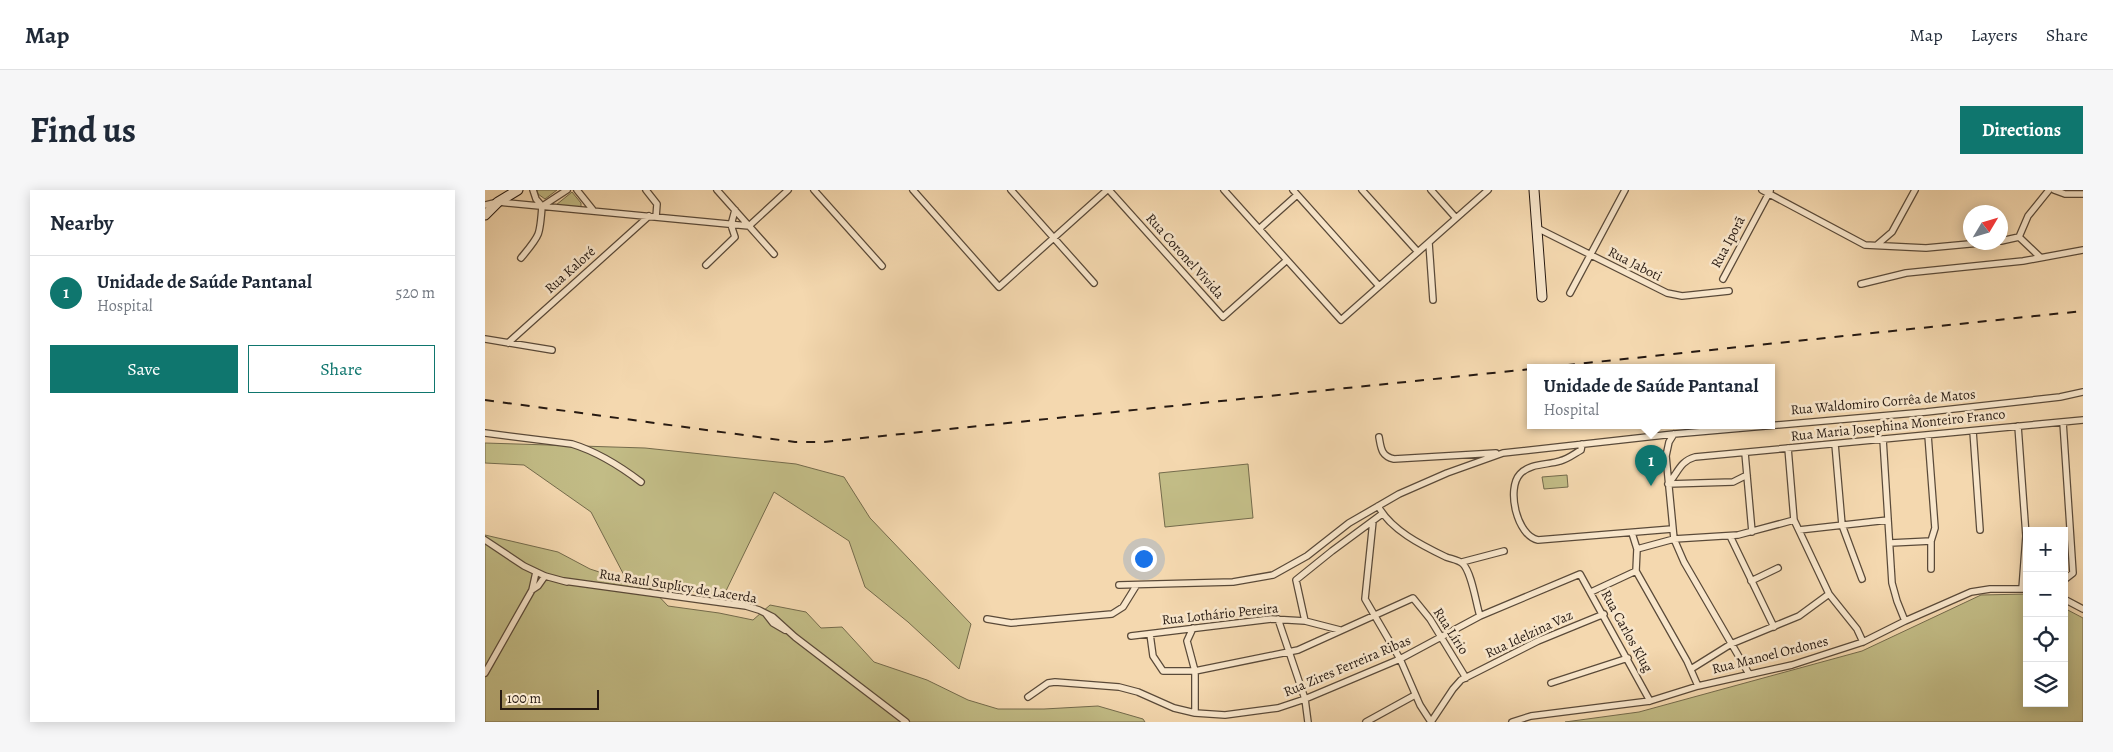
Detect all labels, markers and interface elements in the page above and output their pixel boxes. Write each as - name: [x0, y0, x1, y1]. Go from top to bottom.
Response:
- text: Map: [25, 19, 69, 51]
- text: Map: [1910, 23, 1943, 47]
- text: Layers: [1971, 23, 2018, 47]
- text: Share: [2046, 23, 2088, 47]
- text: Find us: [30, 106, 136, 154]
- button: Directions: [1960, 106, 2083, 154]
- north arrow: [1963, 205, 2008, 250]
- text: Nearby: [50, 209, 113, 237]
- street label: Rua Coronel Vivida: [1141, 209, 1229, 303]
- street label: Rua Iporã: [1706, 212, 1750, 271]
- street label: Rua Kaloré: [541, 242, 599, 298]
- street label: Rua Jaboti: [1605, 242, 1665, 286]
- text: Unidade de Saúde Pantanal: [97, 269, 312, 295]
- text: 1: [63, 282, 69, 304]
- text: 520 m: [396, 282, 435, 304]
- text: Hospital: [97, 295, 153, 317]
- button: Save: [50, 345, 238, 393]
- button: Share: [248, 345, 435, 393]
- popup: [1527, 364, 1775, 429]
- text: Unidade de Saúde Pantanal: [1544, 373, 1758, 399]
- street label: Rua Waldomiro Corrêa de Matos: [1790, 384, 1976, 420]
- text: Hospital: [1544, 399, 1599, 421]
- street label: Rua Maria Josephina Monteiro Franco: [1790, 404, 2006, 446]
- pin: 1: [1635, 445, 1667, 486]
- map controls: [2023, 527, 2068, 707]
- button: +: [2023, 527, 2068, 572]
- your location: [1131, 546, 1157, 572]
- street label: Rua Raul Suplicy de Lacerda: [598, 564, 759, 608]
- button: −: [2023, 572, 2068, 617]
- street label: Rua Carlos Klug: [1597, 586, 1657, 676]
- street label: Rua Lothário Pereira: [1161, 598, 1280, 630]
- street label: Rua Lírio: [1429, 604, 1473, 658]
- street label: Rua Idelzina Vaz: [1482, 605, 1576, 663]
- button: locate: [2023, 617, 2068, 662]
- street label: Rua Zires Ferreira Ribas: [1280, 631, 1414, 701]
- street label: Rua Manoel Ordones: [1710, 631, 1830, 679]
- button: layers: [2023, 662, 2068, 707]
- scale bar: [500, 687, 599, 710]
- text: 100 m: [507, 689, 541, 708]

